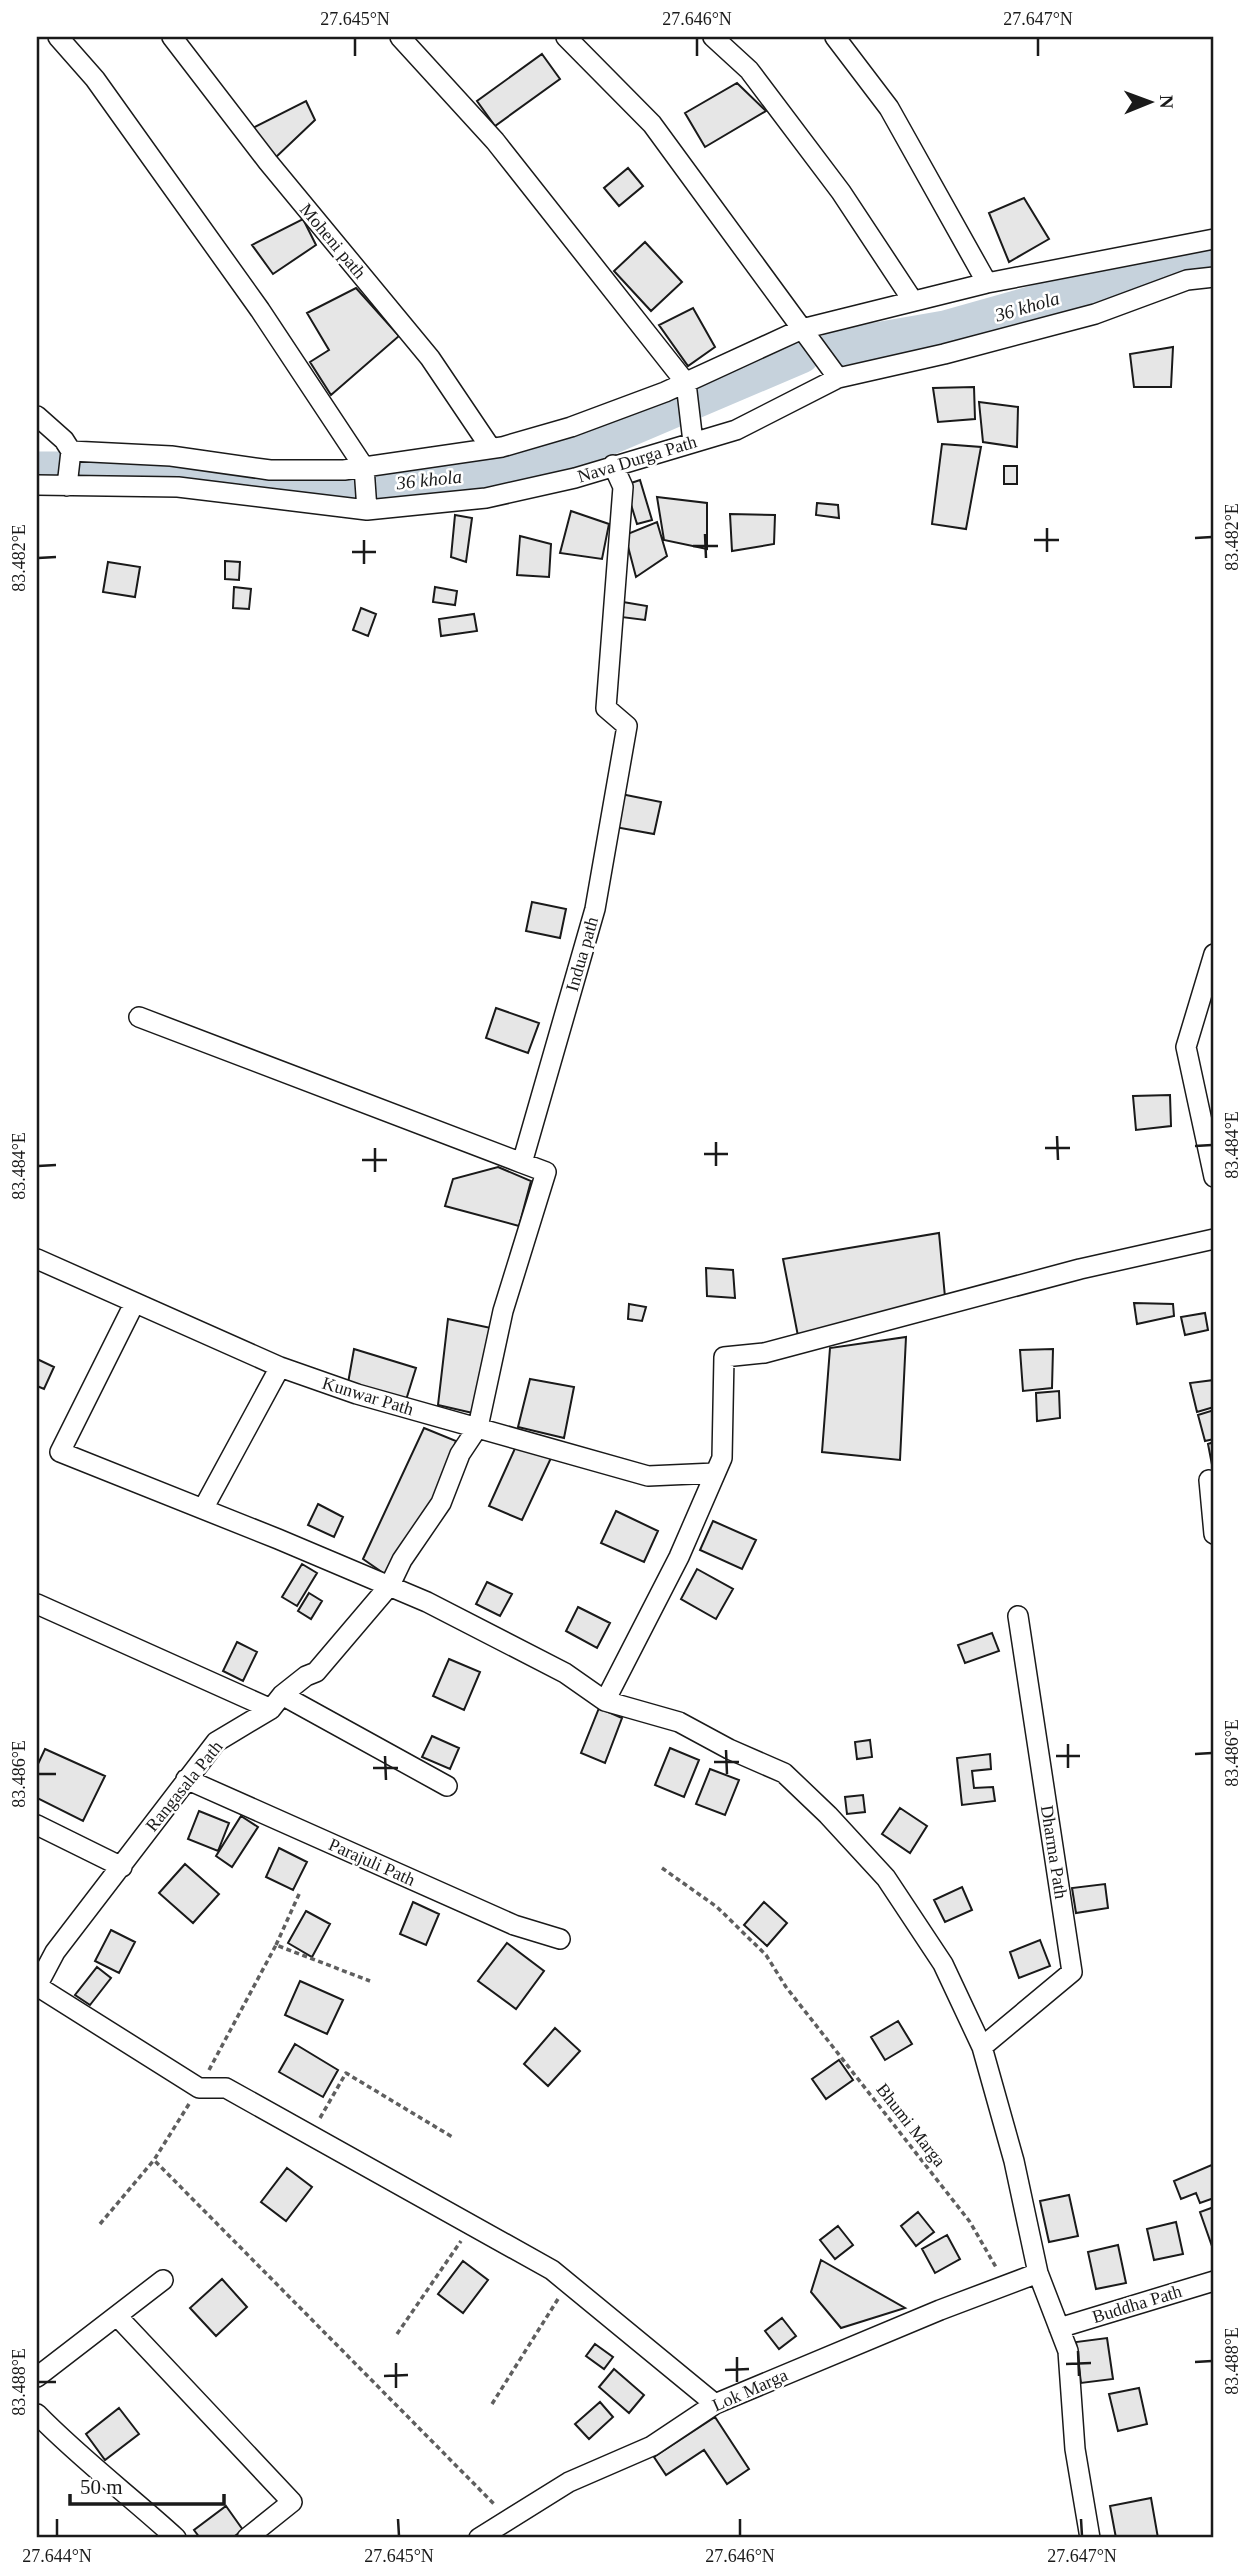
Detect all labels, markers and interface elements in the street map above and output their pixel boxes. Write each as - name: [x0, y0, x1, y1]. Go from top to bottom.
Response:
- text: 27.645°N: [320, 9, 390, 29]
- text: 27.646°N: [662, 9, 732, 29]
- text: 27.647°N: [1003, 9, 1073, 29]
- north arrow: [1114, 66, 1184, 136]
- text: N: [1156, 95, 1177, 109]
- street label: Moheni path: [296, 200, 370, 282]
- water label: 36 khola: [992, 287, 1062, 326]
- street label: Nava Durga Path: [575, 431, 699, 487]
- water label: 36 khola: [394, 466, 463, 493]
- text: 83.482°E: [1222, 503, 1242, 571]
- text: 83.482°E: [9, 524, 29, 592]
- street label: Indua path: [562, 914, 602, 994]
- text: 83.484°E: [1222, 1111, 1242, 1179]
- text: 83.484°E: [9, 1132, 29, 1200]
- street label: Kunwar Path: [320, 1373, 416, 1419]
- text: 83.486°E: [1222, 1719, 1242, 1787]
- street label: Rangasala Path: [141, 1737, 227, 1835]
- text: 83.486°E: [9, 1740, 29, 1808]
- street label: Dharma Path: [1037, 1804, 1071, 1900]
- street label: Parajuli Path: [326, 1834, 418, 1890]
- street label: Bhumi Marga: [872, 2079, 950, 2171]
- street label: Buddha Path: [1090, 2281, 1184, 2327]
- text: 83.488°E: [1222, 2327, 1242, 2395]
- text: 83.488°E: [9, 2348, 29, 2416]
- street label: Lok Marga: [709, 2365, 791, 2415]
- scale bar: [70, 2463, 224, 2507]
- text: 50 m: [80, 2475, 123, 2499]
- text: 27.644°N: [22, 2546, 92, 2566]
- text: 27.645°N: [364, 2546, 434, 2566]
- text: 27.646°N: [705, 2546, 775, 2566]
- text: 27.647°N: [1047, 2546, 1117, 2566]

